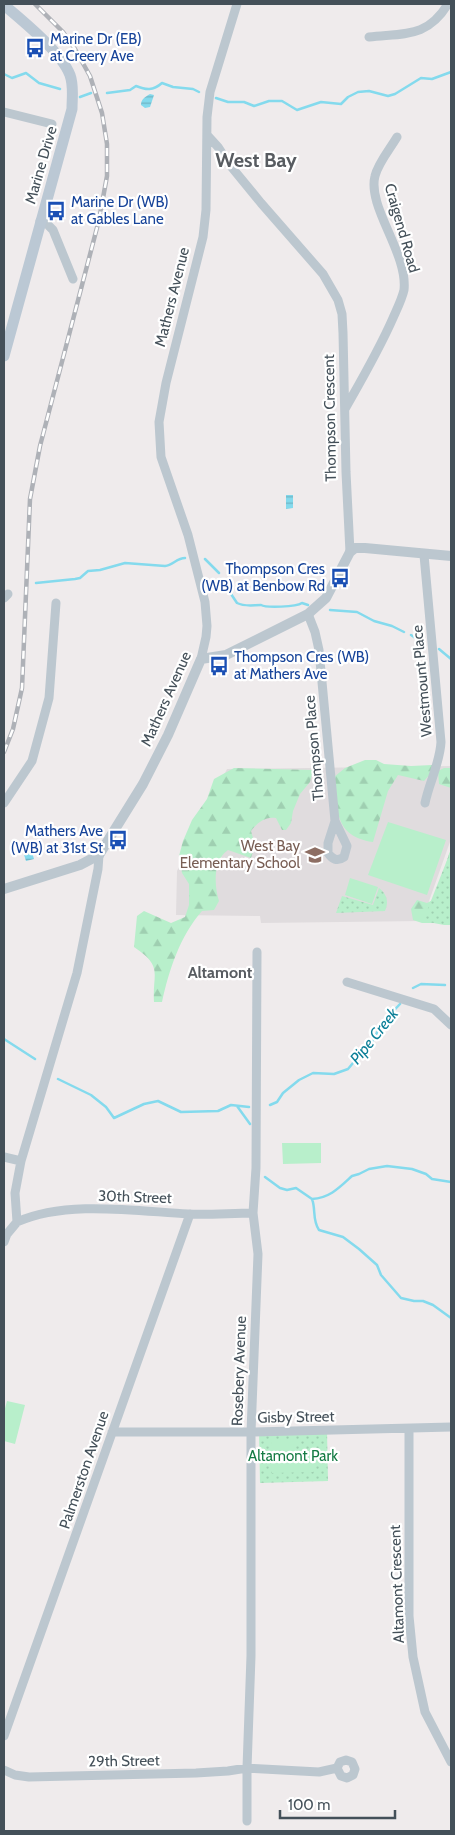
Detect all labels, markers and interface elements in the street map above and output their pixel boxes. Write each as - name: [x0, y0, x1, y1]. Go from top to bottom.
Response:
- place label: Marine Dr (EB) at Creery Ave: [50, 30, 142, 65]
- bus stop icon: Marine Dr (EB) at Creery Ave: [24, 37, 46, 59]
- street label: Marine Drive: [21, 124, 61, 206]
- district label: West Bay: [215, 148, 297, 172]
- street label: Craigend Road: [381, 181, 423, 275]
- place label: Marine Dr (WB) at Gables Lane: [71, 193, 169, 228]
- bus stop icon: Marine Dr (WB) at Gables Lane: [45, 200, 67, 222]
- street label: Mathers Avenue: [151, 245, 193, 349]
- street label: Thompson Crescent: [320, 354, 340, 482]
- place label: Thompson Cres (WB) at Benbow Rd: [201, 560, 325, 595]
- bus stop icon: Thompson Cres (WB) at Benbow Rd: [329, 567, 351, 589]
- street label: Westmount Place: [408, 624, 436, 738]
- place label: Thompson Cres (WB) at Mathers Ave: [234, 648, 369, 683]
- street label: Mathers Avenue: [137, 649, 195, 749]
- bus stop icon: Thompson Cres (WB) at Mathers Ave: [208, 655, 230, 677]
- street label: Thompson Place: [300, 694, 328, 801]
- place label: Mathers Ave (WB) at 31st St: [11, 822, 103, 857]
- bus stop icon: Mathers Ave (WB) at 31st St: [107, 829, 129, 851]
- place label: West Bay Elementary School: [180, 837, 300, 872]
- school or university icon: West Bay Elementary School: [304, 844, 326, 866]
- district label: Altamont: [188, 963, 253, 982]
- water label: Pipe Creek: [346, 1003, 403, 1068]
- street label: 30th Street: [98, 1187, 172, 1207]
- street label: Rosebery Avenue: [228, 1315, 250, 1426]
- street label: Gisby Street: [257, 1407, 335, 1427]
- street label: Palmerston Avenue: [55, 1408, 113, 1531]
- park label: Altamont Park: [248, 1447, 338, 1465]
- street label: Altamont Crescent: [386, 1525, 408, 1643]
- street label: 29th Street: [88, 1751, 160, 1771]
- scale bar: [280, 1788, 395, 1820]
- text: 100 m: [288, 1796, 330, 1814]

